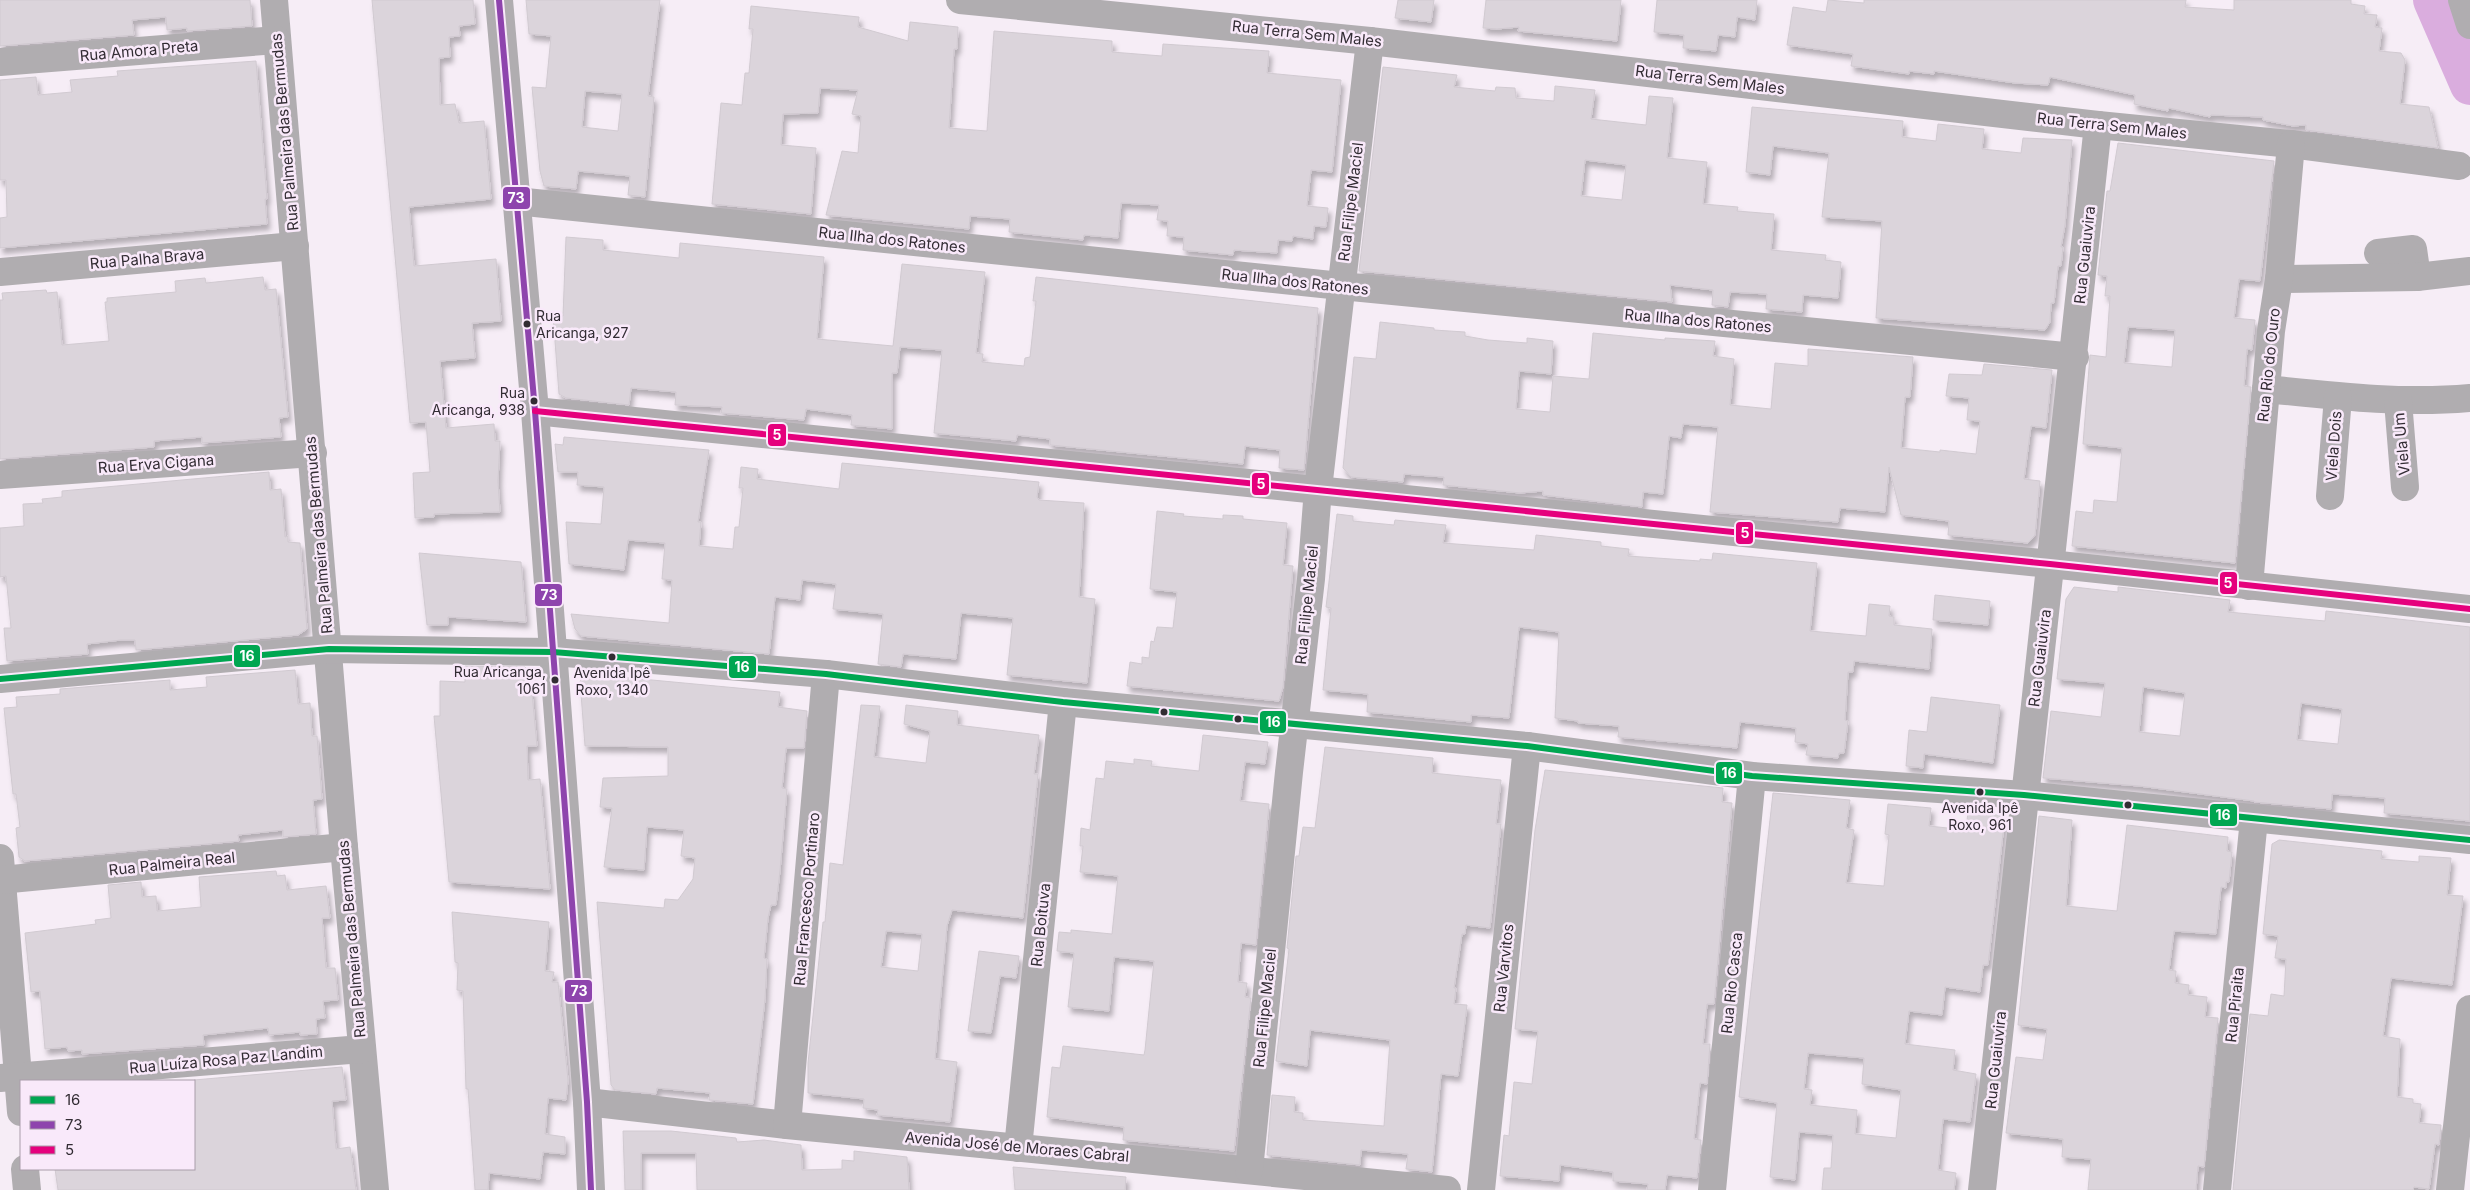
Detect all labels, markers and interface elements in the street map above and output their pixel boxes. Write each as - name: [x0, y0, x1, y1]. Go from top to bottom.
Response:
- street label: Rua Terra Sem Males: [1231, 16, 1383, 51]
- street label: Rua Palmeira das Bermudas: [266, 32, 303, 232]
- street label: Rua Amora Preta: [79, 36, 199, 65]
- street label: Rua Terra Sem Males: [1634, 61, 1786, 98]
- street label: Rua Terra Sem Males: [2036, 108, 2188, 143]
- street label: Rua Filipe Maciel: [1334, 141, 1367, 262]
- line badge: 73: [502, 186, 531, 210]
- text: 73: [508, 189, 524, 206]
- street label: Rua Guaiuvira: [2070, 205, 2099, 305]
- street label: Rua Ilha dos Ratones: [817, 222, 967, 257]
- street label: Rua Palha Brava: [89, 244, 205, 273]
- street label: Rua Ilha dos Ratones: [1220, 264, 1370, 299]
- street label: Rua Ilha dos Ratones: [1624, 305, 1773, 336]
- place label: Rua Aricanga, 927: [536, 307, 628, 341]
- street label: Rua Rio do Ouro: [2253, 307, 2284, 423]
- marker: Rua Aricanga, 927: [522, 319, 532, 329]
- place label: Rua Aricanga, 938: [432, 384, 525, 418]
- marker: Rua Aricanga, 938: [529, 396, 539, 406]
- street label: Viela Dois: [2322, 410, 2345, 482]
- street label: Viela Um: [2389, 412, 2414, 476]
- line badge: 5: [767, 423, 787, 447]
- text: 5: [773, 426, 782, 443]
- street label: Rua Palmeira das Bermudas: [300, 435, 337, 635]
- street label: Rua Erva Cigana: [97, 450, 215, 477]
- line badge: 5: [1251, 472, 1270, 496]
- text: 5: [1257, 475, 1266, 492]
- line badge: 5: [1735, 521, 1754, 545]
- text: 5: [1741, 524, 1750, 541]
- street label: Rua Filipe Maciel: [1291, 544, 1322, 665]
- line badge: 5: [2219, 571, 2238, 595]
- text: 5: [2224, 574, 2233, 591]
- line badge: 73: [534, 583, 563, 607]
- text: 73: [541, 586, 557, 603]
- street label: Rua Guaiuvira: [2024, 608, 2055, 708]
- line badge: 16: [233, 644, 261, 668]
- text: 16: [239, 647, 255, 664]
- marker: Avenida Ipê Roxo, 1340: [607, 652, 617, 662]
- line badge: 16: [728, 655, 757, 679]
- text: 16: [734, 658, 750, 675]
- place label: Rua Aricanga, 1061: [454, 663, 546, 697]
- place label: Avenida Ipê Roxo, 1340: [574, 664, 651, 698]
- marker: Rua Aricanga, 1061: [550, 675, 560, 685]
- unlabelled marker: [1159, 707, 1169, 717]
- line badge: 16: [1259, 710, 1287, 734]
- text: 16: [1265, 713, 1281, 730]
- unlabelled marker: [1233, 714, 1243, 724]
- line badge: 16: [1715, 761, 1743, 785]
- text: 16: [1721, 764, 1737, 781]
- marker: Avenida Ipê Roxo, 961: [1975, 787, 1985, 797]
- place label: Avenida Ipê Roxo, 961: [1942, 799, 2019, 833]
- unlabelled marker: [2123, 800, 2133, 810]
- line badge: 16: [2209, 803, 2238, 827]
- text: 16: [2215, 806, 2231, 823]
- street label: Rua Francesco Portinaro: [789, 811, 824, 987]
- street label: Rua Palmeira das Bermudas: [333, 839, 370, 1039]
- street label: Rua Palmeira Real: [108, 847, 236, 880]
- street label: Rua Boituva: [1027, 882, 1054, 968]
- street label: Rua Varvitos: [1489, 923, 1518, 1013]
- street label: Rua Rio Casca: [1717, 931, 1746, 1035]
- street label: Rua Filipe Maciel: [1249, 947, 1280, 1068]
- street label: Rua Piraita: [2221, 966, 2248, 1043]
- line badge: 73: [564, 979, 593, 1003]
- text: 73: [571, 982, 587, 999]
- street label: Rua Guaiuvira: [1981, 1010, 2010, 1110]
- street label: Rua Luíza Rosa Paz Landim: [128, 1042, 324, 1077]
- legend: [20, 1080, 195, 1170]
- text: 16: [65, 1090, 80, 1109]
- text: 73: [65, 1115, 83, 1134]
- street label: Avenida José de Moraes Cabral: [904, 1127, 1130, 1166]
- text: 5: [65, 1140, 74, 1159]

